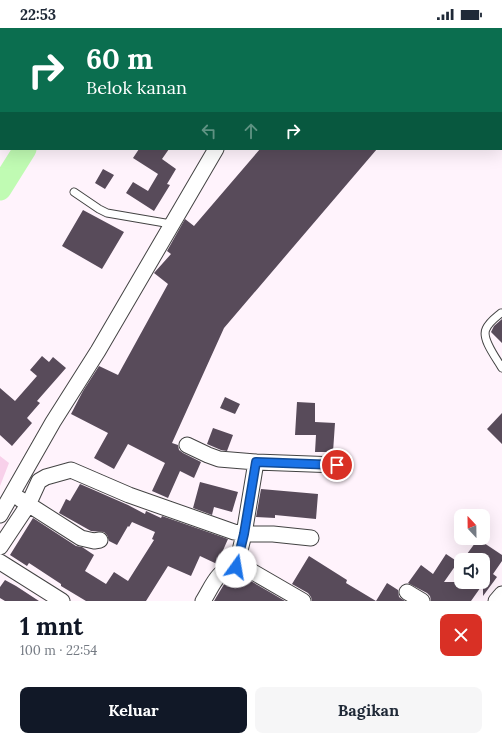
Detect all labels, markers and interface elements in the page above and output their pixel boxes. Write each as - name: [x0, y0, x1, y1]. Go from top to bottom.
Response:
- text: 22:53: [20, 5, 56, 24]
- text: 60 m: [86, 41, 153, 77]
- icon: right: [20, 44, 72, 96]
- text: Belok kanan: [86, 76, 187, 99]
- icon: left: [198, 120, 220, 142]
- icon: ahead: [240, 120, 262, 142]
- icon: right: [282, 120, 304, 142]
- pin: [320, 448, 354, 482]
- icon: arrive: [326, 454, 348, 476]
- north arrow: [454, 509, 490, 545]
- map controls: [454, 509, 490, 589]
- position arrow: [215, 546, 257, 588]
- button: sound: [454, 553, 490, 589]
- text: 1 mnt: [20, 611, 83, 642]
- button: close: [440, 614, 482, 656]
- text: 100 m · 22:54: [20, 642, 97, 659]
- button: Keluar: [20, 687, 247, 733]
- button: Bagikan: [255, 687, 482, 733]

